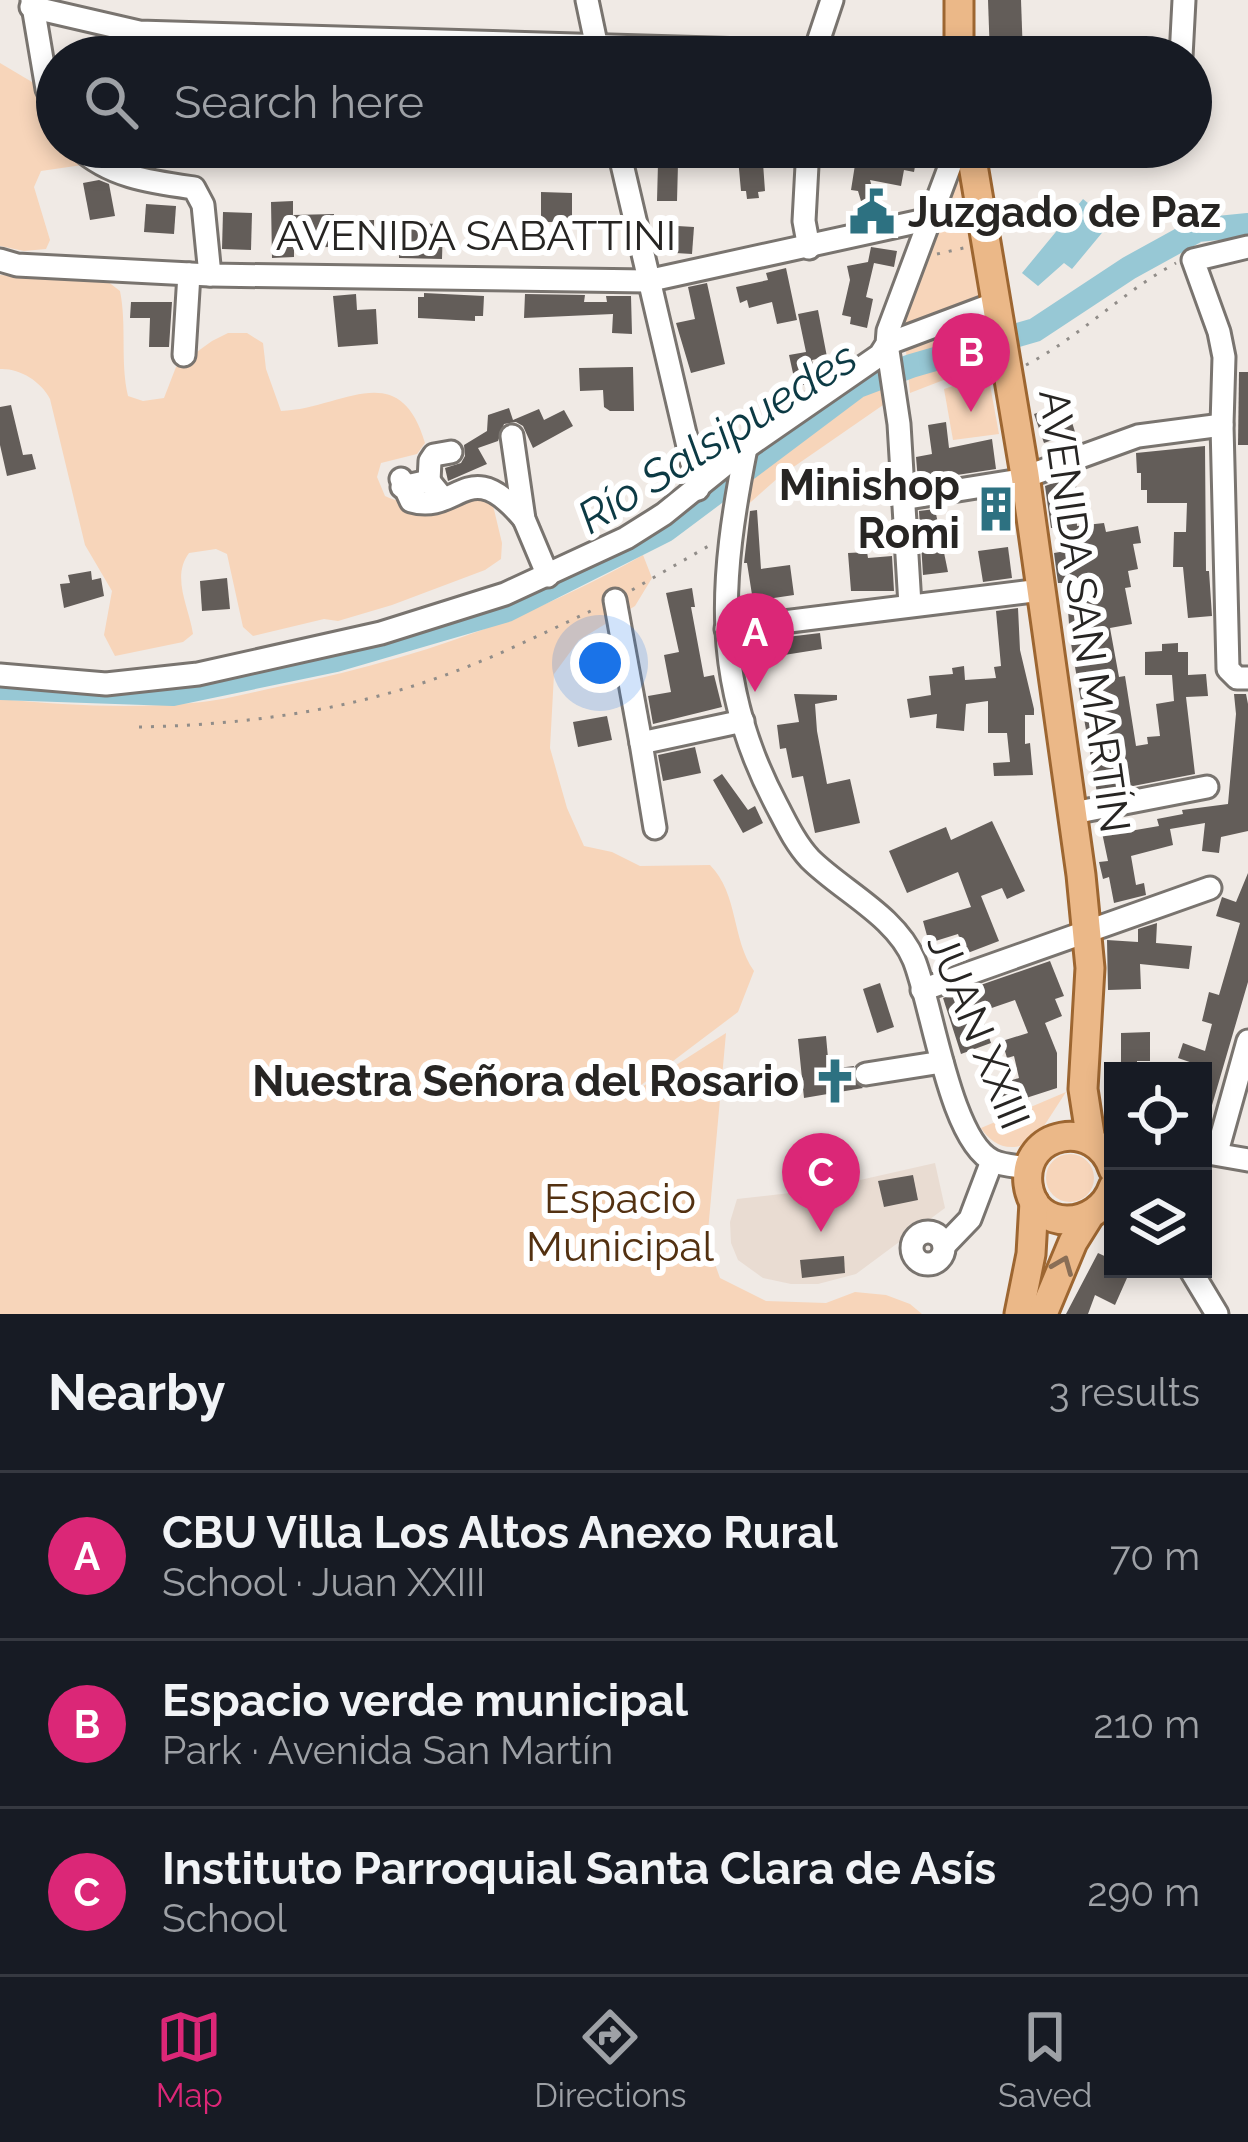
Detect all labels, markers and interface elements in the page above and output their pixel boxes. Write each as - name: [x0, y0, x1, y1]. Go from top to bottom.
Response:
- search box: [36, 36, 1212, 168]
- icon: search: [78, 69, 144, 135]
- text: Search here: [174, 76, 424, 129]
- public building icon: Juzgado de Paz: [847, 187, 897, 237]
- place label: Juzgado de Paz: [908, 188, 1221, 237]
- street label: AVENIDA SABATTINI: [276, 211, 676, 260]
- pin: B: [932, 313, 1010, 412]
- water label: Río Salsipuedes: [568, 330, 866, 544]
- street label: AVENIDA SAN MARTÍN: [1029, 386, 1140, 836]
- place label: Minishop Romi: [779, 461, 960, 558]
- building icon: Minishop Romi: [971, 484, 1021, 534]
- pin: A: [716, 593, 794, 692]
- your location: [570, 633, 630, 693]
- street label: JUAN XXIII: [917, 926, 1040, 1136]
- church icon: Nuestra Señora del Rosario: [810, 1056, 860, 1106]
- place label: Nuestra Señora del Rosario: [252, 1057, 799, 1106]
- map controls: [1104, 1062, 1212, 1278]
- button: locate: [1104, 1062, 1212, 1170]
- pin: C: [782, 1133, 860, 1232]
- button: layers: [1104, 1170, 1212, 1278]
- park label: Espacio Municipal: [526, 1174, 715, 1271]
- one-way arrow: [1049, 1256, 1073, 1277]
- text: Nearby: [48, 1362, 225, 1422]
- text: 3 results: [1049, 1369, 1200, 1415]
- text: CBU Villa Los Altos Anexo Rural: [162, 1506, 838, 1559]
- text: A: [74, 1533, 100, 1579]
- text: 70 m: [1110, 1533, 1200, 1579]
- text: School · Juan XXIII: [162, 1559, 485, 1605]
- text: Espacio verde municipal: [162, 1674, 688, 1727]
- text: B: [74, 1701, 100, 1747]
- text: 210 m: [1093, 1701, 1200, 1747]
- text: Park · Avenida San Martín: [162, 1727, 613, 1773]
- text: Instituto Parroquial Santa Clara de Asís: [162, 1842, 996, 1895]
- text: C: [74, 1869, 100, 1915]
- text: 290 m: [1087, 1869, 1200, 1915]
- text: School: [162, 1895, 287, 1941]
- tab: Map: [156, 2004, 223, 2115]
- tab: Directions: [534, 2004, 687, 2115]
- tab: Saved: [998, 2004, 1092, 2115]

